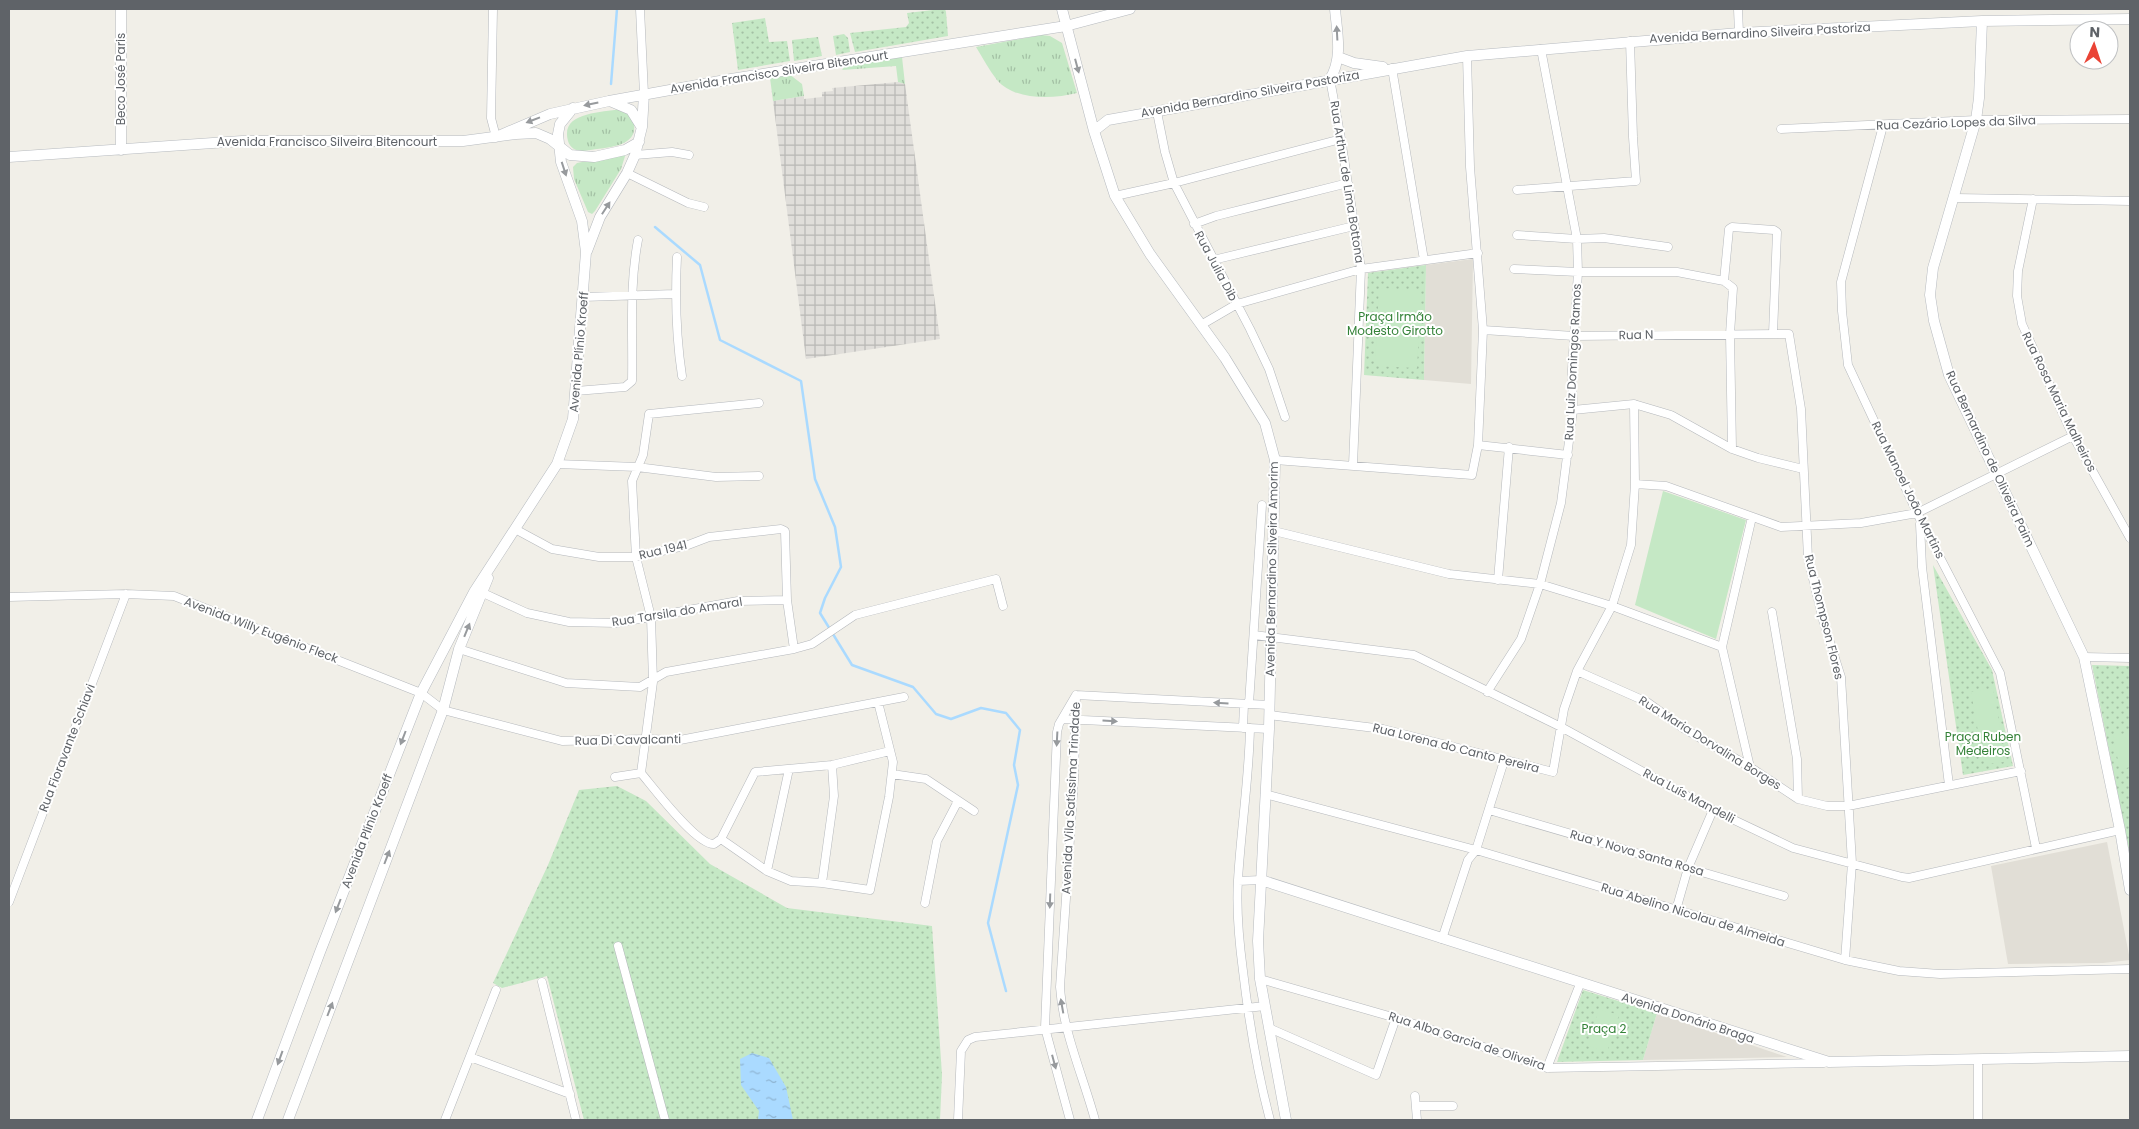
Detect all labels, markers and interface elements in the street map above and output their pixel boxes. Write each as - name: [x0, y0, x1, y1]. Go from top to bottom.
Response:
- street label: Avenida Bernardino Silveira Pastoriza: [1649, 18, 1871, 47]
- north arrow: [2069, 20, 2119, 70]
- text: N: [2089, 22, 2100, 42]
- one-way arrow: [1332, 25, 1340, 41]
- street label: Beco José Paris: [112, 33, 129, 125]
- street label: Avenida Francisco Silveira Bitencourt: [669, 46, 889, 97]
- one-way arrow: [1073, 58, 1081, 73]
- street label: Avenida Bernardino Silveira Pastoriza: [1139, 66, 1361, 121]
- street label: Rua Arthur de Lima Bottona: [1326, 100, 1369, 264]
- one-way arrow: [582, 101, 598, 109]
- street label: Rua Cezário Lopes da Silva: [1876, 111, 2036, 134]
- one-way arrow: [526, 117, 541, 124]
- street label: Avenida Francisco Silveira Bitencourt: [217, 133, 437, 150]
- one-way arrow: [560, 161, 568, 176]
- one-way arrow: [601, 201, 611, 215]
- street label: Rua Julia Dib: [1191, 228, 1242, 304]
- street label: Rua Luiz Domingos Ramos: [1560, 283, 1585, 441]
- street label: Avenida Plínio Kroeff: [565, 291, 592, 413]
- park label: Praça Irmão Modesto Girotto: [1347, 308, 1443, 339]
- street label: Rua N: [1618, 326, 1654, 343]
- street label: Rua Rosa Maria Malheiros: [2018, 329, 2101, 475]
- street label: Rua Bernardino de Oliveira Paim: [1942, 368, 2039, 550]
- street label: Rua Manoel João Martins: [1868, 418, 1949, 561]
- street label: Avenida Bernardino Silveira Amorim: [1261, 461, 1282, 677]
- street label: Rua 1941: [637, 536, 689, 563]
- street label: Rua Thompson Flores: [1801, 553, 1848, 681]
- street label: Avenida Willy Eugênio Fleck: [182, 592, 341, 667]
- street label: Rua Tarsila do Amaral: [610, 593, 743, 630]
- one-way arrow: [464, 623, 472, 637]
- street label: Rua Fioravante Schiavi: [34, 681, 99, 814]
- street label: Rua Maria Dorvalina Borges: [1636, 692, 1785, 794]
- one-way arrow: [1212, 698, 1228, 706]
- street label: Avenida Vila Satíssima Trindade: [1057, 701, 1084, 895]
- one-way arrow: [1103, 717, 1119, 725]
- street label: Rua Lorena do Canto Pereira: [1371, 719, 1541, 776]
- park label: Praça Ruben Medeiros: [1945, 728, 2021, 759]
- street label: Rua Di Cavalcanti: [575, 730, 681, 749]
- one-way arrow: [399, 731, 407, 746]
- one-way arrow: [1053, 731, 1061, 747]
- street label: Rua Luís Mandelli: [1640, 764, 1738, 827]
- street label: Avenida Plínio Kroeff: [337, 771, 396, 891]
- street label: Rua Y Nova Santa Rosa: [1568, 825, 1706, 880]
- one-way arrow: [383, 849, 391, 864]
- street label: Rua Abelino Nicolau de Almeida: [1599, 878, 1787, 951]
- one-way arrow: [1046, 893, 1054, 909]
- one-way arrow: [333, 899, 341, 913]
- street label: Avenida Donário Braga: [1620, 988, 1757, 1047]
- one-way arrow: [1058, 998, 1066, 1014]
- one-way arrow: [326, 1001, 334, 1016]
- street label: Rua Alba Garcia de Oliveira: [1387, 1007, 1548, 1074]
- park label: Praça 2: [1581, 1020, 1627, 1037]
- one-way arrow: [276, 1051, 284, 1066]
- one-way arrow: [1051, 1055, 1059, 1070]

